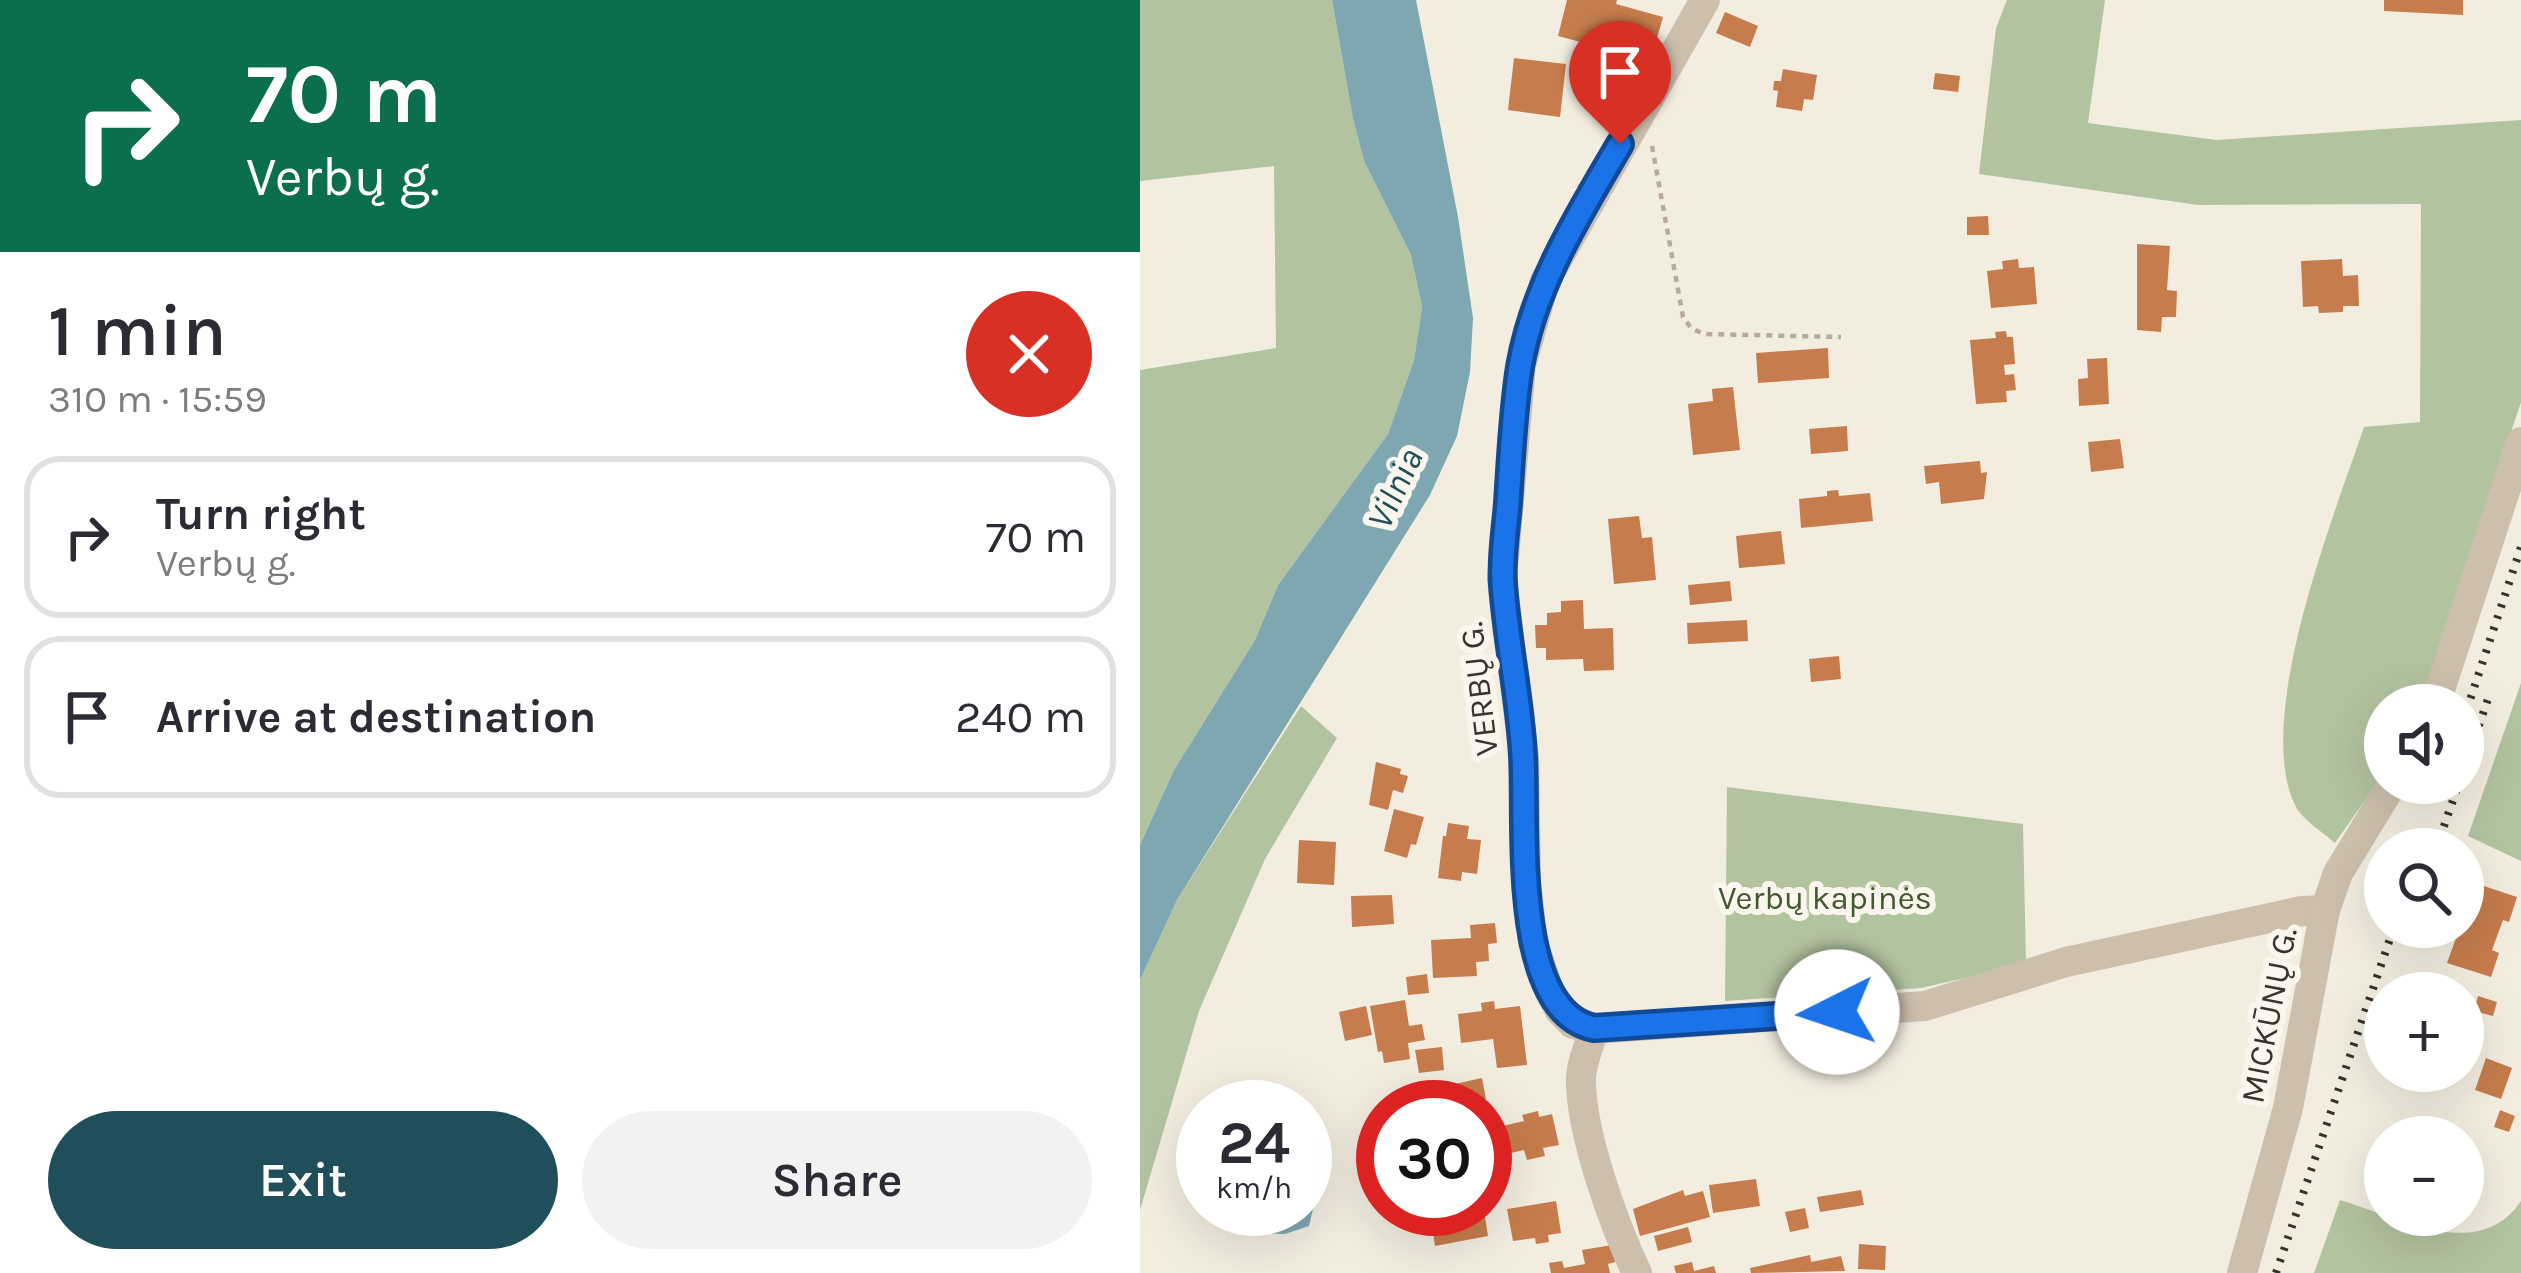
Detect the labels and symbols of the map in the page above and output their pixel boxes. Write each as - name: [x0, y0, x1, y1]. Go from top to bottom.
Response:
- pin: [1569, 21.0, 1671, 144]
- water label: Vilnia: [1358, 441, 1432, 536]
- street label: VERBŲ G.: [1452, 620, 1506, 758]
- park label: Verbų kapinės: [1718, 879, 1932, 917]
- street label: MICKŪNŲ G.: [2233, 924, 2305, 1106]
- position arrow: [1774, 949, 1900, 1075]
- speed limit sign: 30: [1356, 1080, 1512, 1236]

